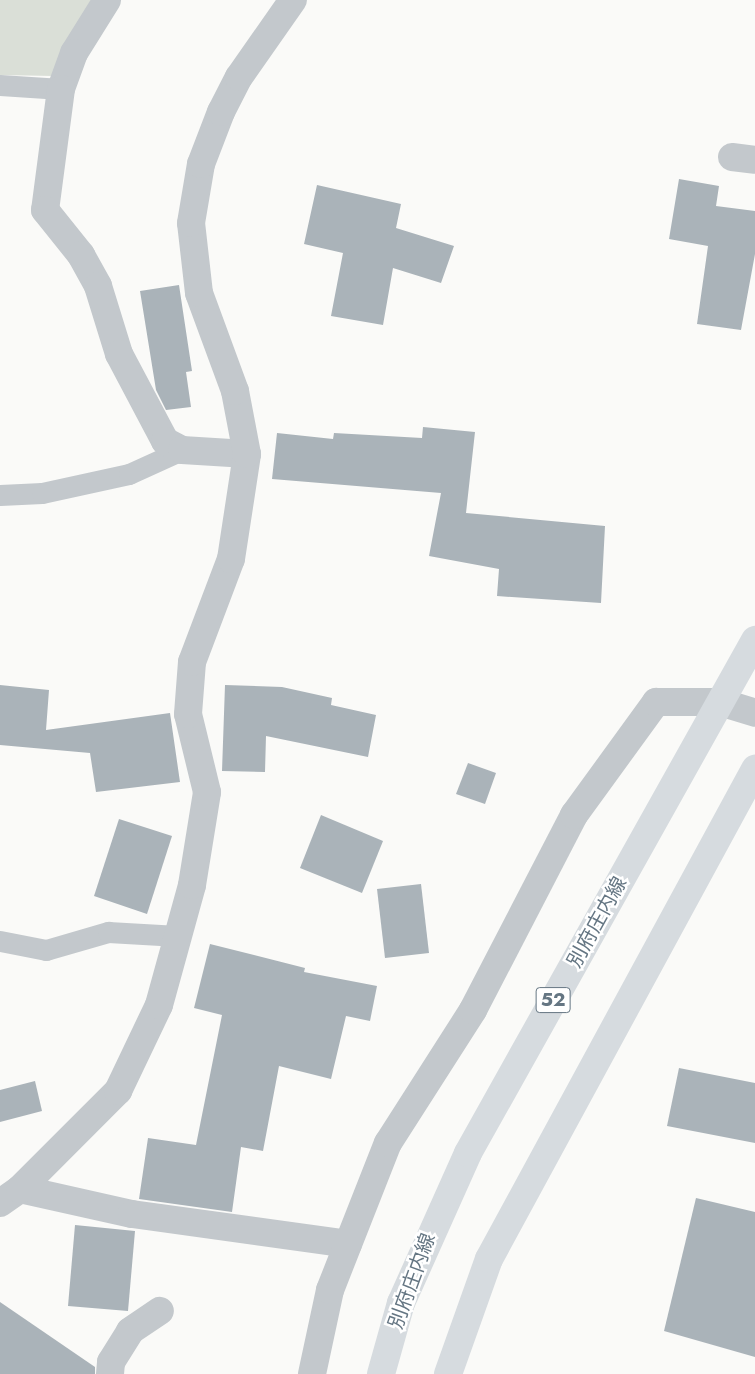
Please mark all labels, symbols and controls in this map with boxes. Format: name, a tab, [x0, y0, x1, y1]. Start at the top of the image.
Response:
street label: 別府庄内線	[562, 872, 632, 972]
road number: 52	[536, 984, 570, 1016]
street label: 別府庄内線	[384, 1230, 440, 1332]

